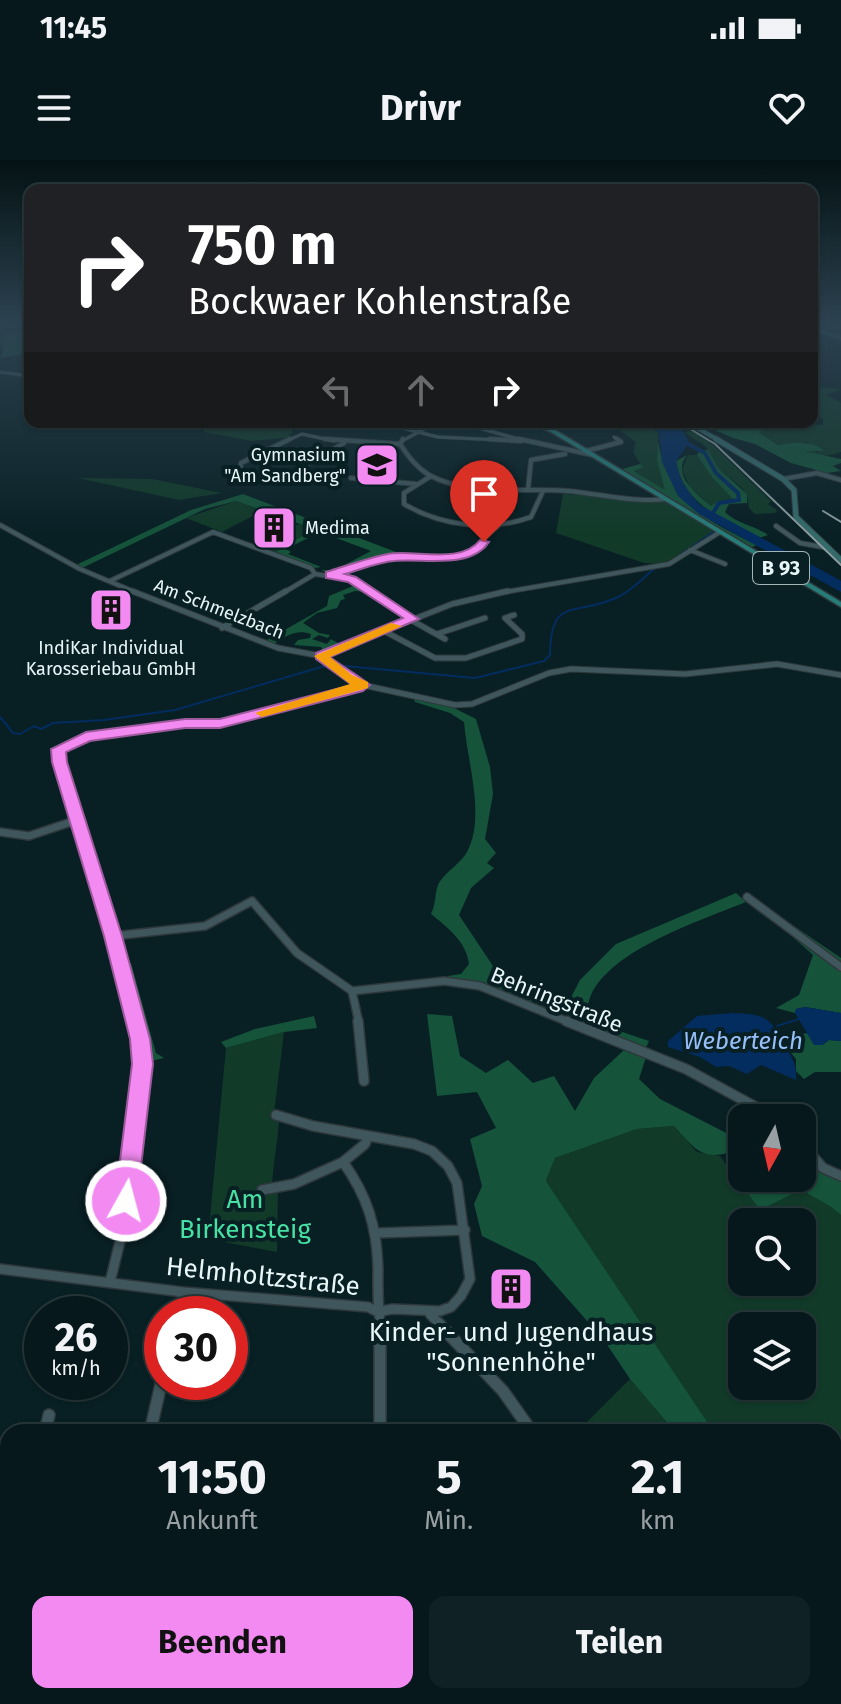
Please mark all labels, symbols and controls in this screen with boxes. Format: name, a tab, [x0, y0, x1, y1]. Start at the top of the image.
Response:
text: 11:45	[40, 10, 107, 46]
icon: menu	[32, 86, 76, 130]
text: Drivr	[380, 86, 461, 130]
icon: heart	[765, 86, 809, 130]
text: 750 m	[188, 212, 337, 279]
icon: right	[56, 216, 160, 320]
text: Bockwaer Kohlenstraße	[188, 280, 571, 324]
icon: left	[315, 368, 359, 412]
icon: ahead	[399, 368, 443, 412]
icon: right	[483, 368, 527, 412]
school or university icon: Gymnasium "Am Sandberg"	[353, 441, 401, 489]
place label: Gymnasium "Am Sandberg"	[224, 444, 346, 487]
pin	[450, 460, 518, 542]
icon: arrive	[462, 472, 506, 516]
building icon: Medima	[250, 504, 298, 552]
place label: Medima	[305, 517, 370, 539]
road number: B 93	[753, 552, 809, 584]
street label: Am Schmelzbach	[151, 574, 287, 644]
building icon: IndiKar Individual Karosseriebau GmbH	[87, 586, 135, 634]
place label: IndiKar Individual Karosseriebau GmbH	[26, 637, 196, 680]
street label: Behringstraße	[487, 961, 627, 1038]
water label: Weberteich	[683, 1027, 803, 1055]
north arrow	[728, 1104, 816, 1192]
map controls	[728, 1104, 816, 1400]
position arrow	[84, 1159, 168, 1243]
park label: Am Birkensteig	[179, 1184, 311, 1245]
button: search	[728, 1208, 816, 1296]
street label: Helmholtzstraße	[164, 1251, 361, 1302]
building icon: Kinder- und Jugendhaus "Sonnenhöhe"	[487, 1265, 535, 1313]
speed limit sign: 30	[144, 1296, 248, 1400]
button: layers	[728, 1312, 816, 1400]
text: 26	[54, 1314, 98, 1362]
place label: Kinder- und Jugendhaus "Sonnenhöhe"	[369, 1317, 653, 1378]
text: km/h	[51, 1356, 101, 1380]
text: 11:50	[157, 1448, 267, 1506]
text: 5	[436, 1448, 462, 1506]
text: 2.1	[631, 1448, 685, 1506]
text: Ankunft	[166, 1505, 258, 1536]
text: Min.	[424, 1505, 473, 1536]
text: km	[640, 1505, 675, 1536]
button: Beenden	[32, 1596, 413, 1688]
button: Teilen	[429, 1596, 810, 1688]

